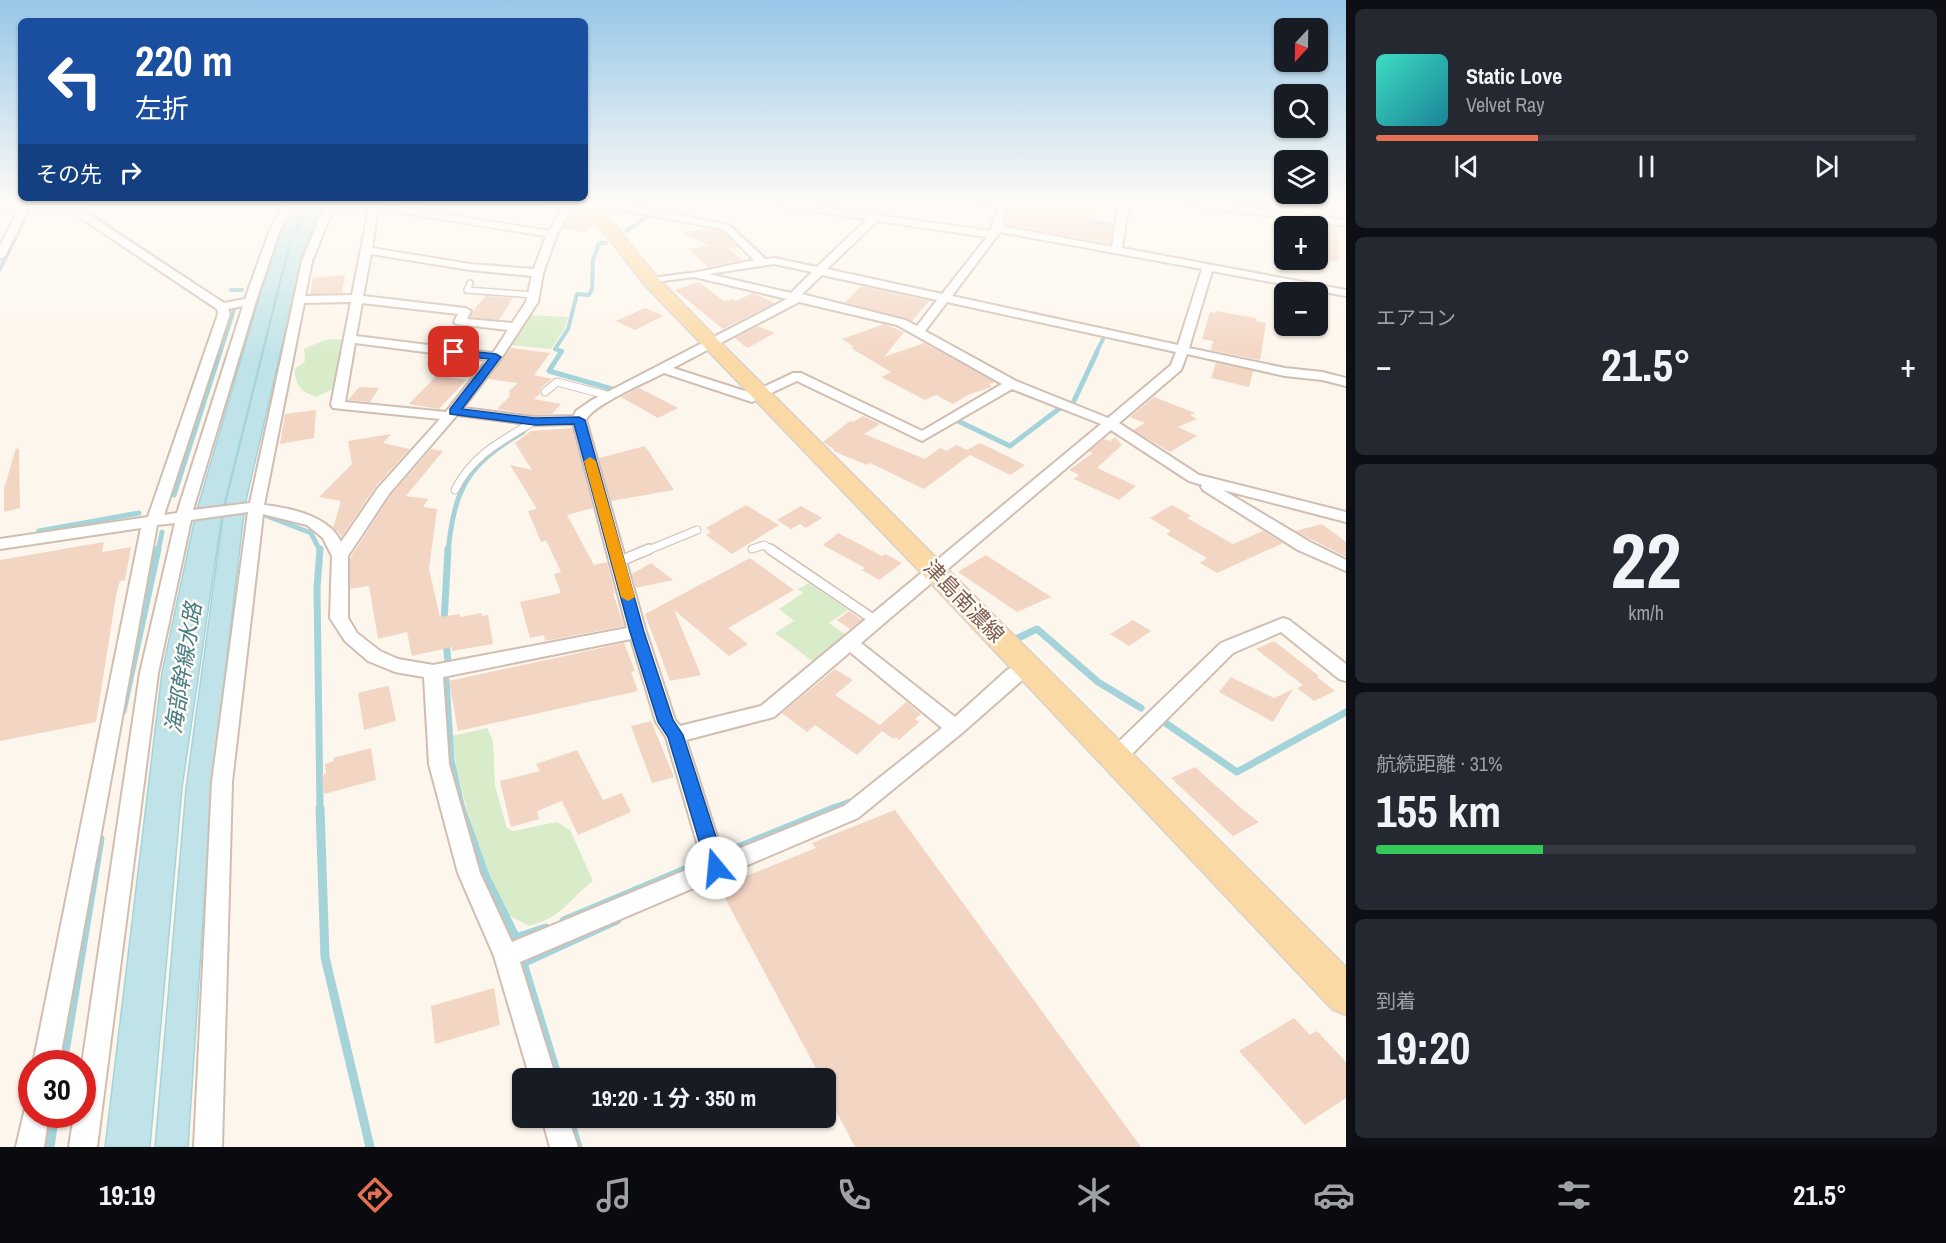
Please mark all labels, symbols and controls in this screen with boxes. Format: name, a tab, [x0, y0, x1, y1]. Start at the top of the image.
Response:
north arrow	[1274, 18, 1328, 72]
map controls	[1274, 18, 1328, 336]
text: 220 m	[135, 33, 233, 89]
icon: left	[36, 42, 114, 120]
text: Static Love	[1466, 61, 1562, 91]
button: search	[1274, 84, 1328, 138]
text: 左折	[135, 90, 189, 126]
text: Velvet Ray	[1466, 91, 1544, 118]
button: layers	[1274, 150, 1328, 204]
icon: previous	[1450, 150, 1483, 183]
icon: pause	[1630, 150, 1663, 183]
icon: next	[1810, 150, 1843, 183]
icon: right	[114, 156, 147, 189]
text: その先	[36, 159, 102, 189]
button: +	[1274, 216, 1328, 270]
button: −	[1274, 282, 1328, 336]
text: エアコン	[1376, 304, 1456, 331]
pin	[428, 326, 479, 377]
text: 21.5°	[1601, 334, 1691, 395]
icon: arrive	[437, 335, 470, 368]
text: −	[1376, 343, 1392, 387]
text: +	[1900, 343, 1916, 387]
text: 22	[1610, 507, 1682, 612]
street label: 津島南濃線	[917, 553, 1011, 649]
water label: 海部幹線水路	[158, 598, 208, 736]
text: km/h	[1628, 599, 1664, 626]
text: 航続距離 · 31%	[1376, 750, 1503, 777]
text: 155 km	[1376, 780, 1501, 841]
position arrow	[684, 836, 748, 900]
text: 到着	[1376, 987, 1416, 1014]
text: 19:20	[1376, 1017, 1470, 1078]
speed limit sign: 30	[18, 1050, 96, 1128]
text: 19:20 · 1 分 · 350 m	[592, 1083, 756, 1113]
icon: directions	[354, 1174, 396, 1216]
icon: music	[593, 1174, 635, 1216]
icon: phone	[833, 1174, 875, 1216]
icon: climate	[1073, 1174, 1115, 1216]
icon: car	[1313, 1174, 1355, 1216]
icon: filters	[1553, 1174, 1595, 1216]
text: 19:19	[99, 1177, 156, 1213]
text: 21.5°	[1793, 1177, 1847, 1213]

